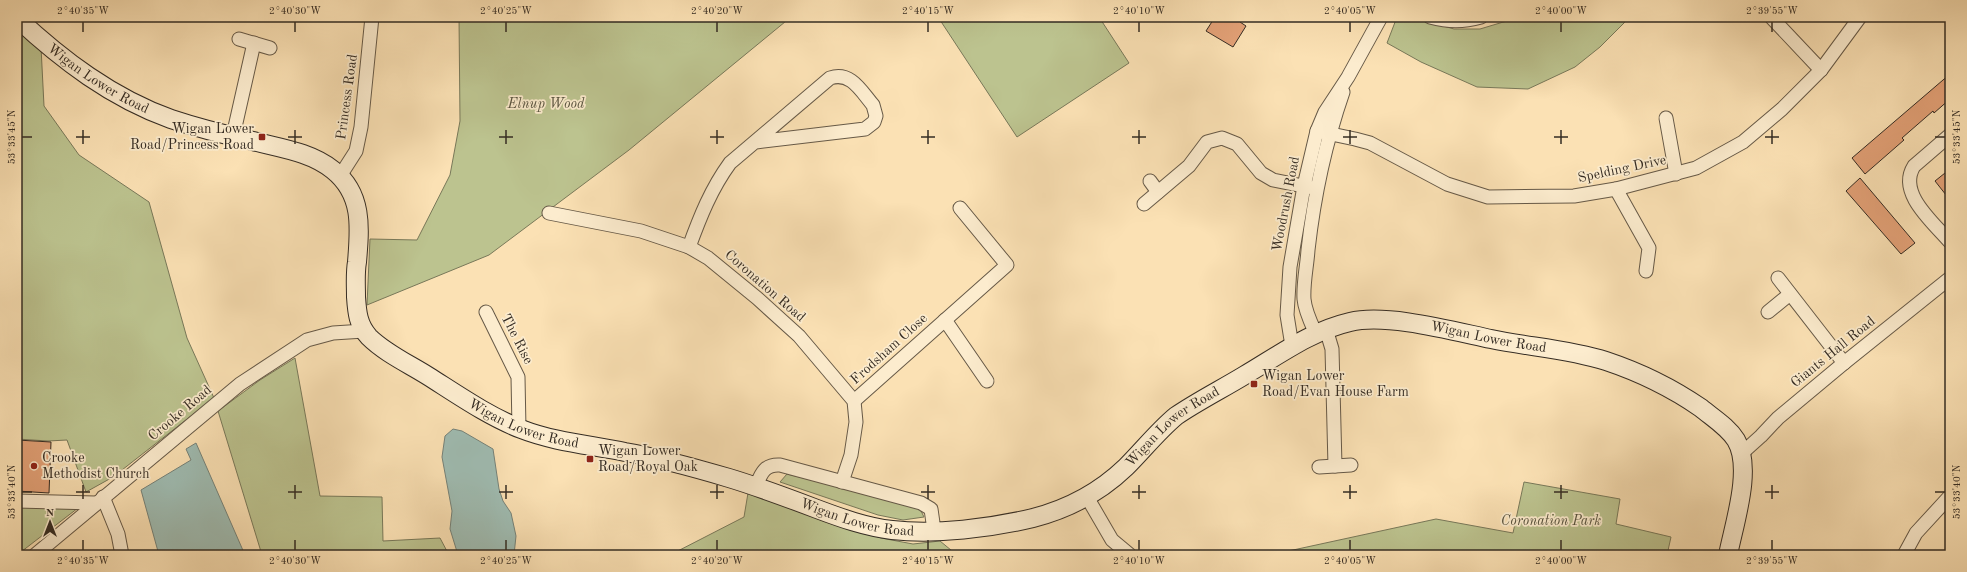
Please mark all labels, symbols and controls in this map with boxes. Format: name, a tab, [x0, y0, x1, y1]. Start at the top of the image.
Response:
text: 2°40'35"W	[57, 6, 109, 16]
text: 2°40'30"W	[269, 6, 321, 16]
text: 2°40'25"W	[480, 6, 532, 16]
text: 2°40'20"W	[691, 6, 743, 16]
text: 2°40'15"W	[902, 6, 954, 16]
text: 2°40'10"W	[1113, 6, 1165, 16]
text: 2°40'05"W	[1324, 6, 1376, 16]
text: 2°40'00"W	[1535, 6, 1587, 16]
text: 2°39'55"W	[1746, 6, 1798, 16]
street label: Wigan Lower Road	[45, 41, 151, 116]
street label: Princess Road	[334, 53, 360, 141]
park label: Elnup Wood	[507, 97, 585, 112]
text: 53°33'45"N	[7, 109, 17, 164]
text: 53°33'45"N	[1952, 109, 1962, 164]
place label: Wigan Lower Road/Princess Road	[130, 122, 254, 152]
marker: Wigan Lower Road/Princess Road	[257, 132, 267, 142]
street label: Spelding Drive	[1577, 153, 1667, 185]
street label: Woodrush Road	[1270, 155, 1302, 253]
street label: Coronation Road	[722, 247, 808, 325]
street label: Frodsham Close	[848, 311, 930, 387]
street label: The Rise	[498, 312, 536, 366]
street label: Giants Hall Road	[1788, 314, 1878, 390]
street label: Wigan Lower Road	[1429, 319, 1547, 355]
place label: Wigan Lower Road/Evan House Farm	[1262, 369, 1409, 399]
marker: Wigan Lower Road/Evan House Farm	[1249, 379, 1259, 389]
street label: Crooke Road	[146, 383, 214, 443]
street label: Wigan Lower Road	[1123, 384, 1222, 469]
street label: Wigan Lower Road	[466, 396, 580, 451]
place label: Wigan Lower Road/Royal Oak	[598, 444, 698, 474]
place label: Crooke Methodist Church	[42, 451, 150, 481]
marker: Wigan Lower Road/Royal Oak	[585, 454, 595, 464]
marker: Crooke Methodist Church	[29, 461, 39, 471]
text: 53°33'40"N	[7, 464, 17, 519]
text: 53°33'40"N	[1952, 464, 1962, 519]
street label: Wigan Lower Road	[798, 496, 915, 539]
north arrow	[30, 502, 70, 542]
text: N	[46, 508, 55, 519]
park label: Coronation Park	[1501, 514, 1601, 528]
text: 2°40'35"W	[57, 556, 109, 566]
text: 2°40'30"W	[269, 556, 321, 566]
text: 2°40'25"W	[480, 556, 532, 566]
text: 2°40'20"W	[691, 556, 743, 566]
text: 2°40'15"W	[902, 556, 954, 566]
text: 2°40'10"W	[1113, 556, 1165, 566]
text: 2°40'05"W	[1324, 556, 1376, 566]
text: 2°40'00"W	[1535, 556, 1587, 566]
text: 2°39'55"W	[1746, 556, 1798, 566]

